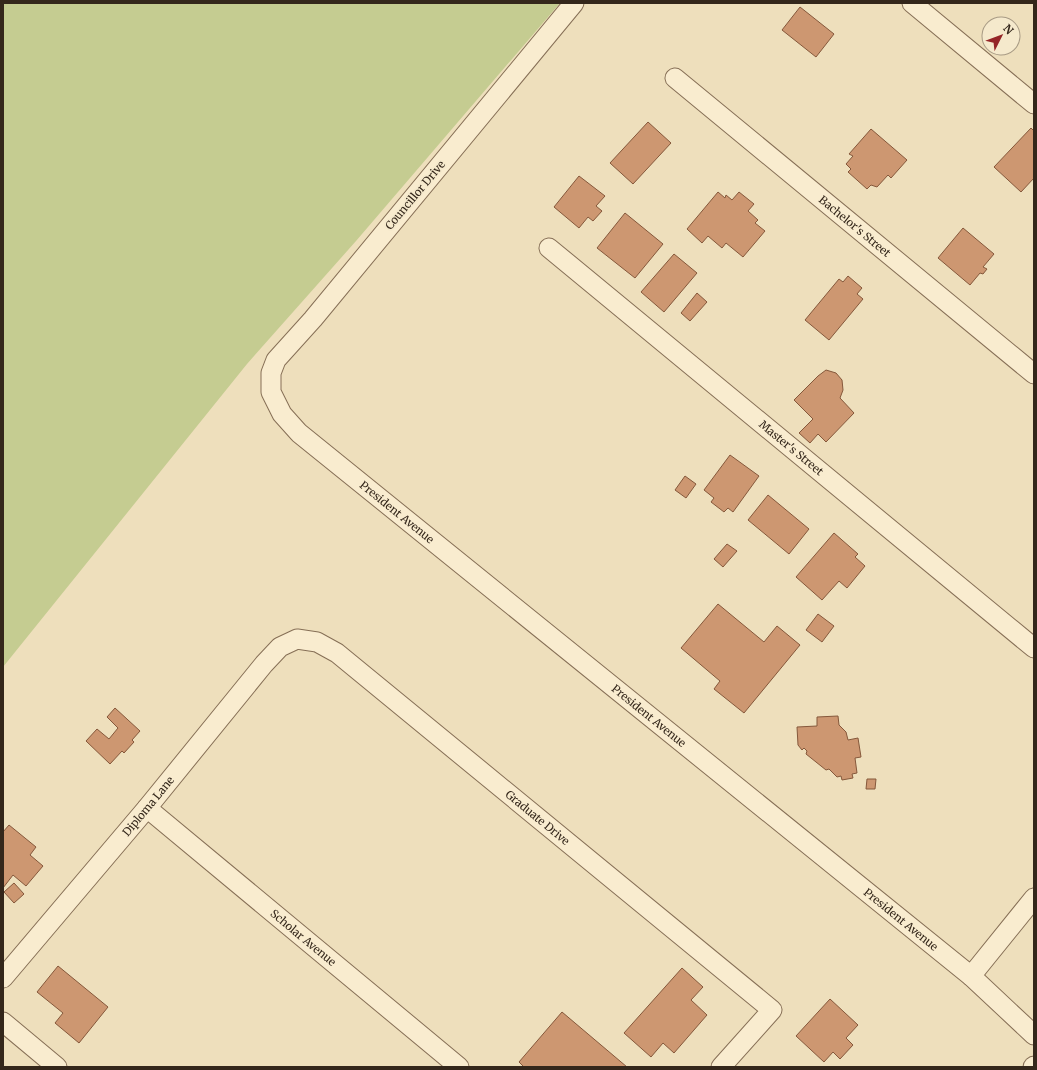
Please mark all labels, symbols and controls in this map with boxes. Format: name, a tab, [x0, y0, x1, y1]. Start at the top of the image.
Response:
north arrow	[981, 16, 1021, 56]
text: N	[1000, 21, 1017, 37]
street label: Councillor Drive	[382, 157, 448, 232]
street label: Bachelor's Street	[816, 193, 894, 260]
street label: Master's Street	[756, 417, 827, 479]
street label: President Avenue	[357, 478, 437, 546]
street label: President Avenue	[609, 682, 689, 750]
street label: Diploma Lane	[119, 773, 177, 839]
street label: Graduate Drive	[503, 787, 573, 848]
street label: President Avenue	[861, 885, 941, 954]
street label: Scholar Avenue	[267, 906, 339, 969]

